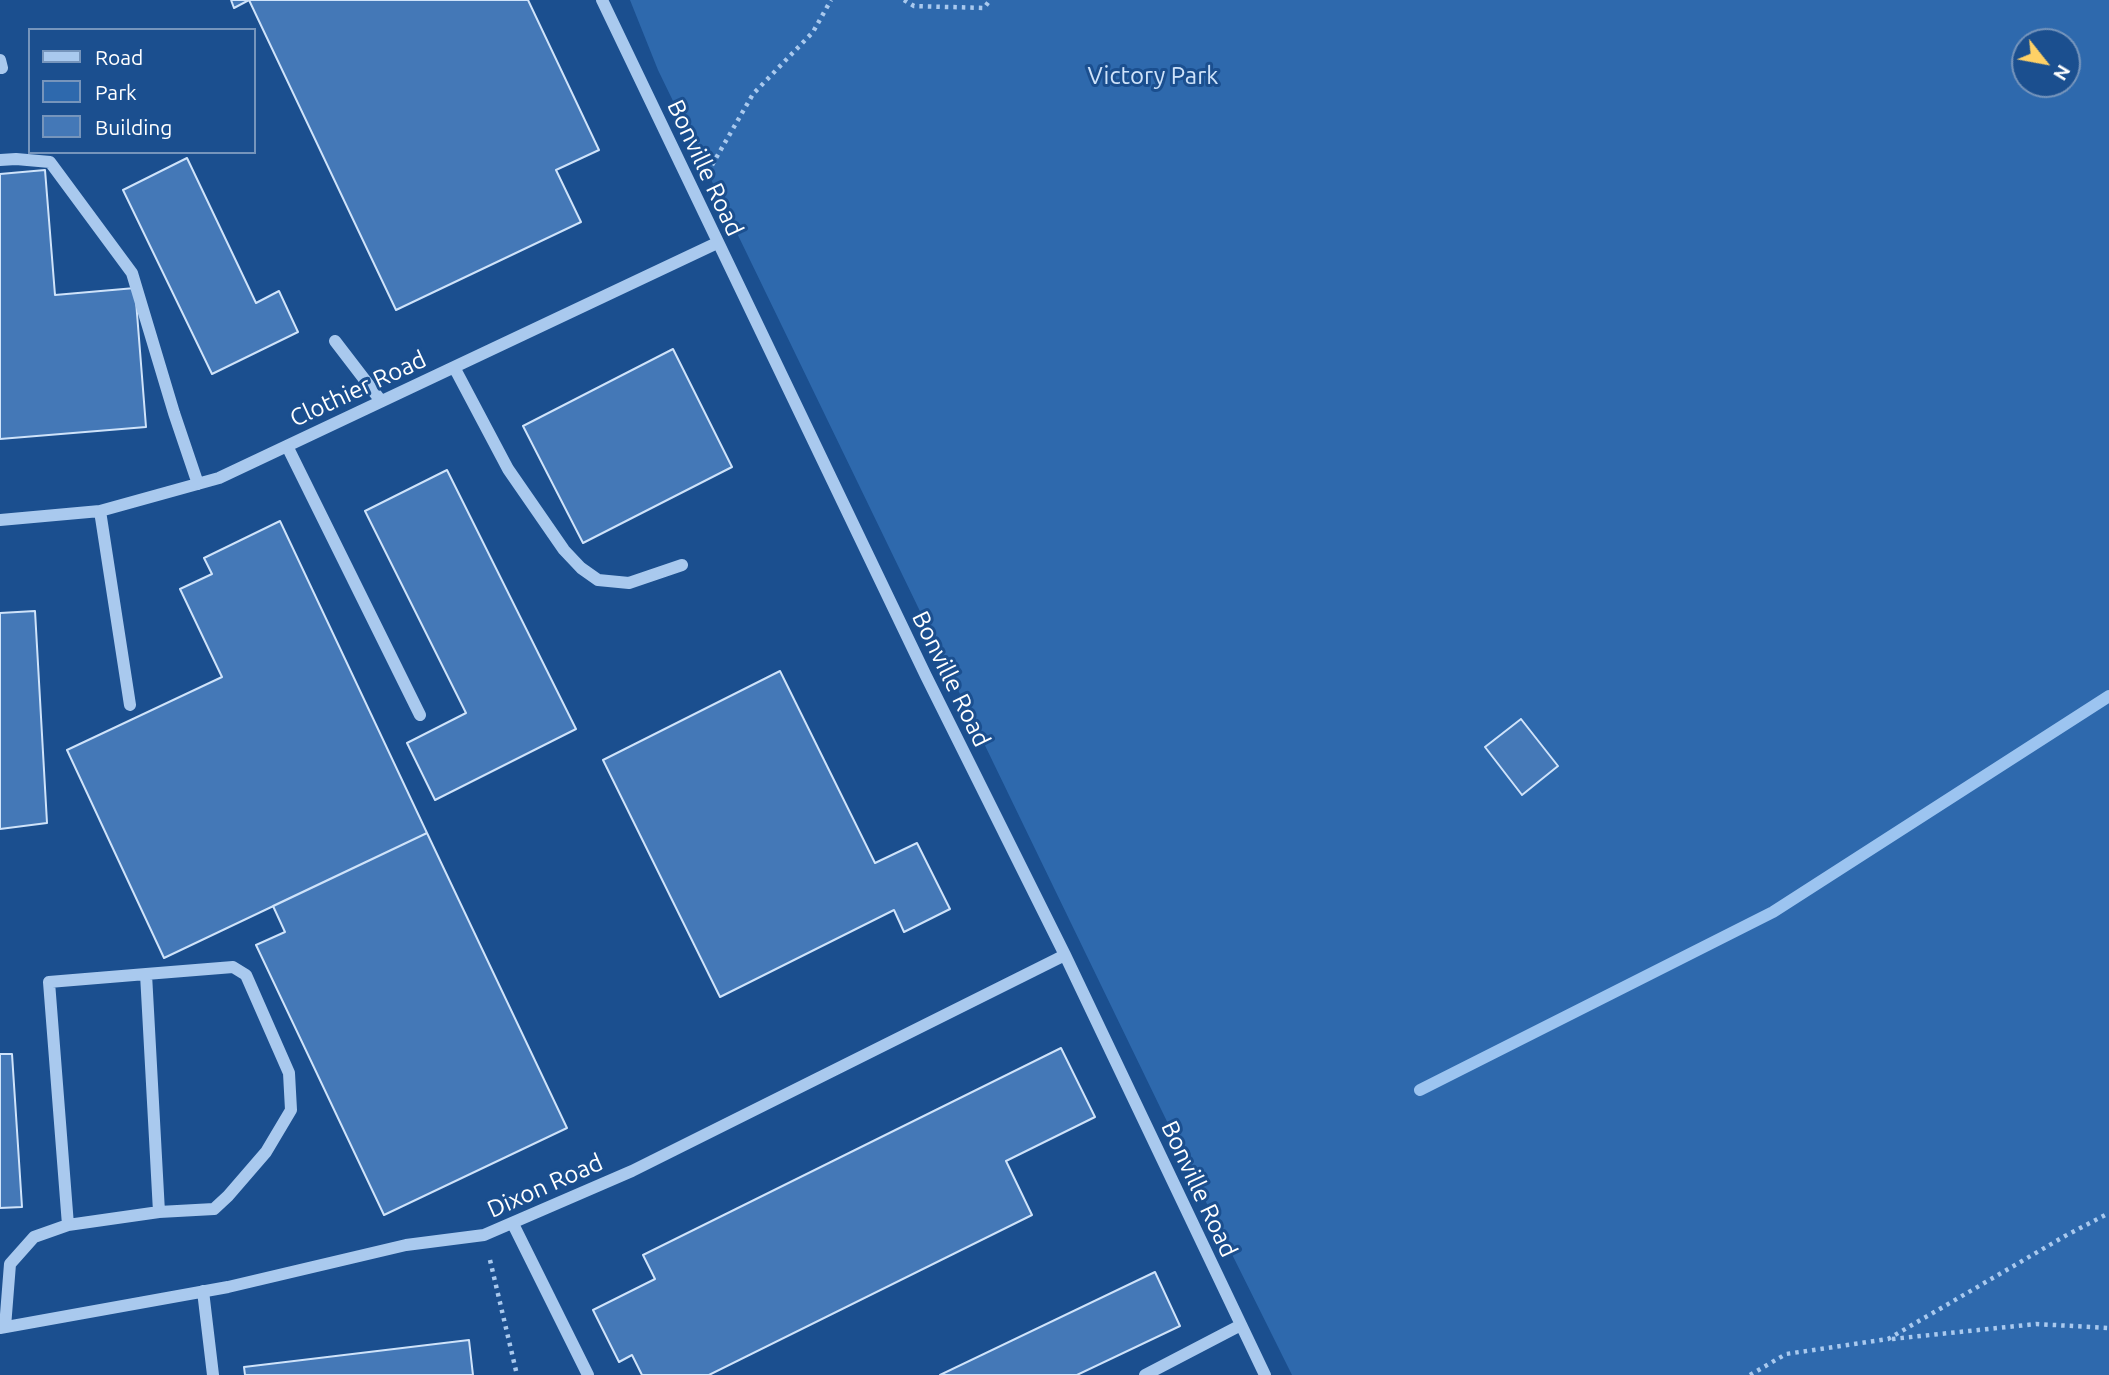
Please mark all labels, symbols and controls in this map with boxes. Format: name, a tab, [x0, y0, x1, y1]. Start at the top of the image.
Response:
legend	[28, 28, 256, 154]
north arrow	[2011, 28, 2081, 98]
text: Road	[95, 45, 143, 69]
text: N	[2049, 61, 2075, 85]
park label: Victory Park	[1088, 62, 1218, 90]
text: Park	[95, 80, 137, 104]
street label: Bonville Road	[661, 95, 749, 241]
text: Building	[95, 115, 172, 139]
street label: Clothier Road	[285, 345, 431, 433]
street label: Bonville Road	[906, 607, 996, 751]
street label: Bonville Road	[1155, 1116, 1243, 1262]
street label: Dixon Road	[483, 1148, 607, 1224]

